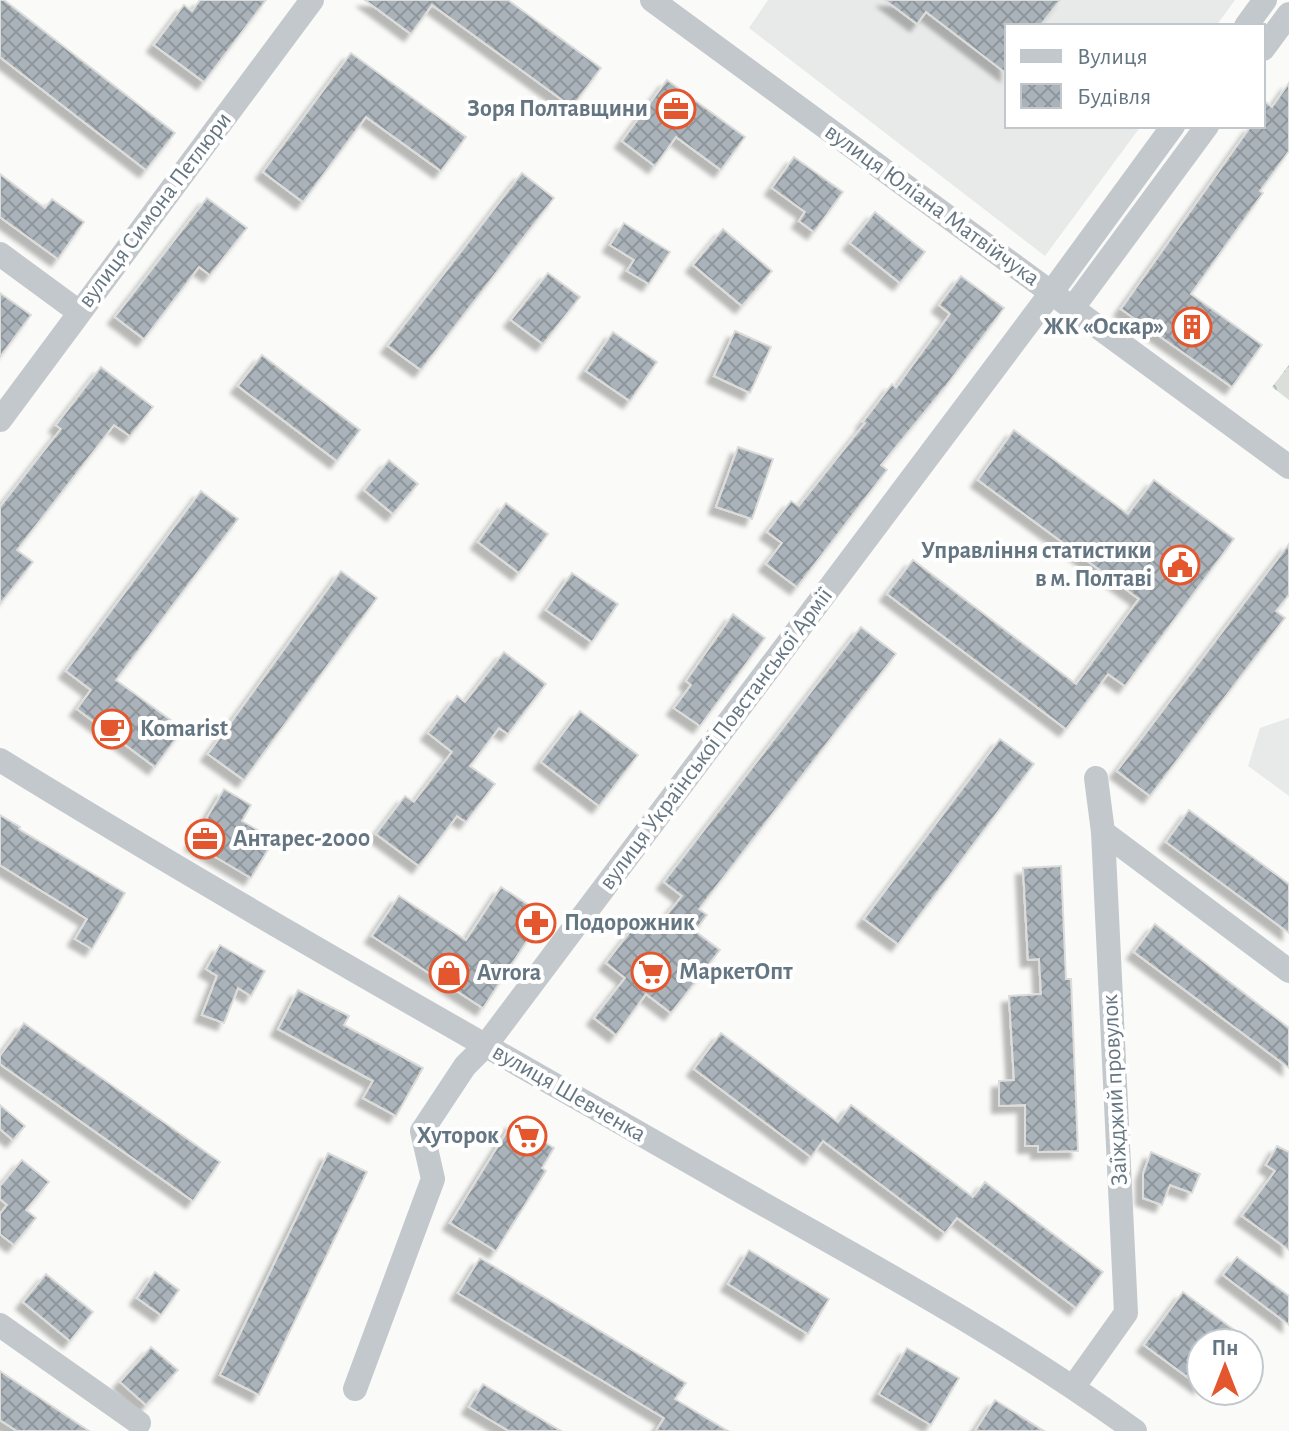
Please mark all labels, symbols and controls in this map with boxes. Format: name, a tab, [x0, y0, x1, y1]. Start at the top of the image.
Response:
legend	[1005, 24, 1265, 128]
text: Вулиця	[1077, 45, 1148, 69]
text: Будівля	[1077, 85, 1151, 109]
office icon: Зоря Полтавщини	[655, 88, 697, 130]
place label: Зоря Полтавщини	[467, 97, 648, 121]
street label: вулиця Симона Петлюри	[74, 108, 236, 312]
street label: вулиця Юліана Матвійчука	[820, 119, 1044, 291]
building icon: ЖК «Оскар»	[1171, 306, 1213, 348]
place label: ЖК «Оскар»	[1043, 315, 1164, 339]
place label: Управління статистики в м. Полтаві	[921, 539, 1152, 591]
public building icon: Управління статистики в м. Полтаві	[1159, 544, 1201, 586]
street label: вулиця Української Повстанської Армії	[595, 584, 837, 894]
cafe icon: Komarist	[91, 708, 133, 750]
place label: Komarist	[140, 717, 228, 741]
office icon: Антарес-2000	[184, 818, 226, 860]
place label: Антарес-2000	[233, 827, 370, 851]
pharmacy icon: Подорожник	[515, 902, 557, 944]
place label: Подорожник	[564, 911, 695, 935]
supermarket icon: МаркетОпт	[630, 951, 672, 993]
shop icon: Avrora	[428, 952, 470, 994]
place label: МаркетОпт	[679, 960, 793, 984]
place label: Avrora	[477, 961, 541, 985]
street label: Заїжджий провулок	[1098, 994, 1132, 1186]
street label: вулиця Шевченка	[488, 1040, 650, 1147]
supermarket icon: Хуторок	[506, 1115, 548, 1157]
place label: Хуторок	[417, 1124, 499, 1148]
north arrow	[1185, 1327, 1265, 1407]
text: Пн	[1212, 1337, 1238, 1359]

